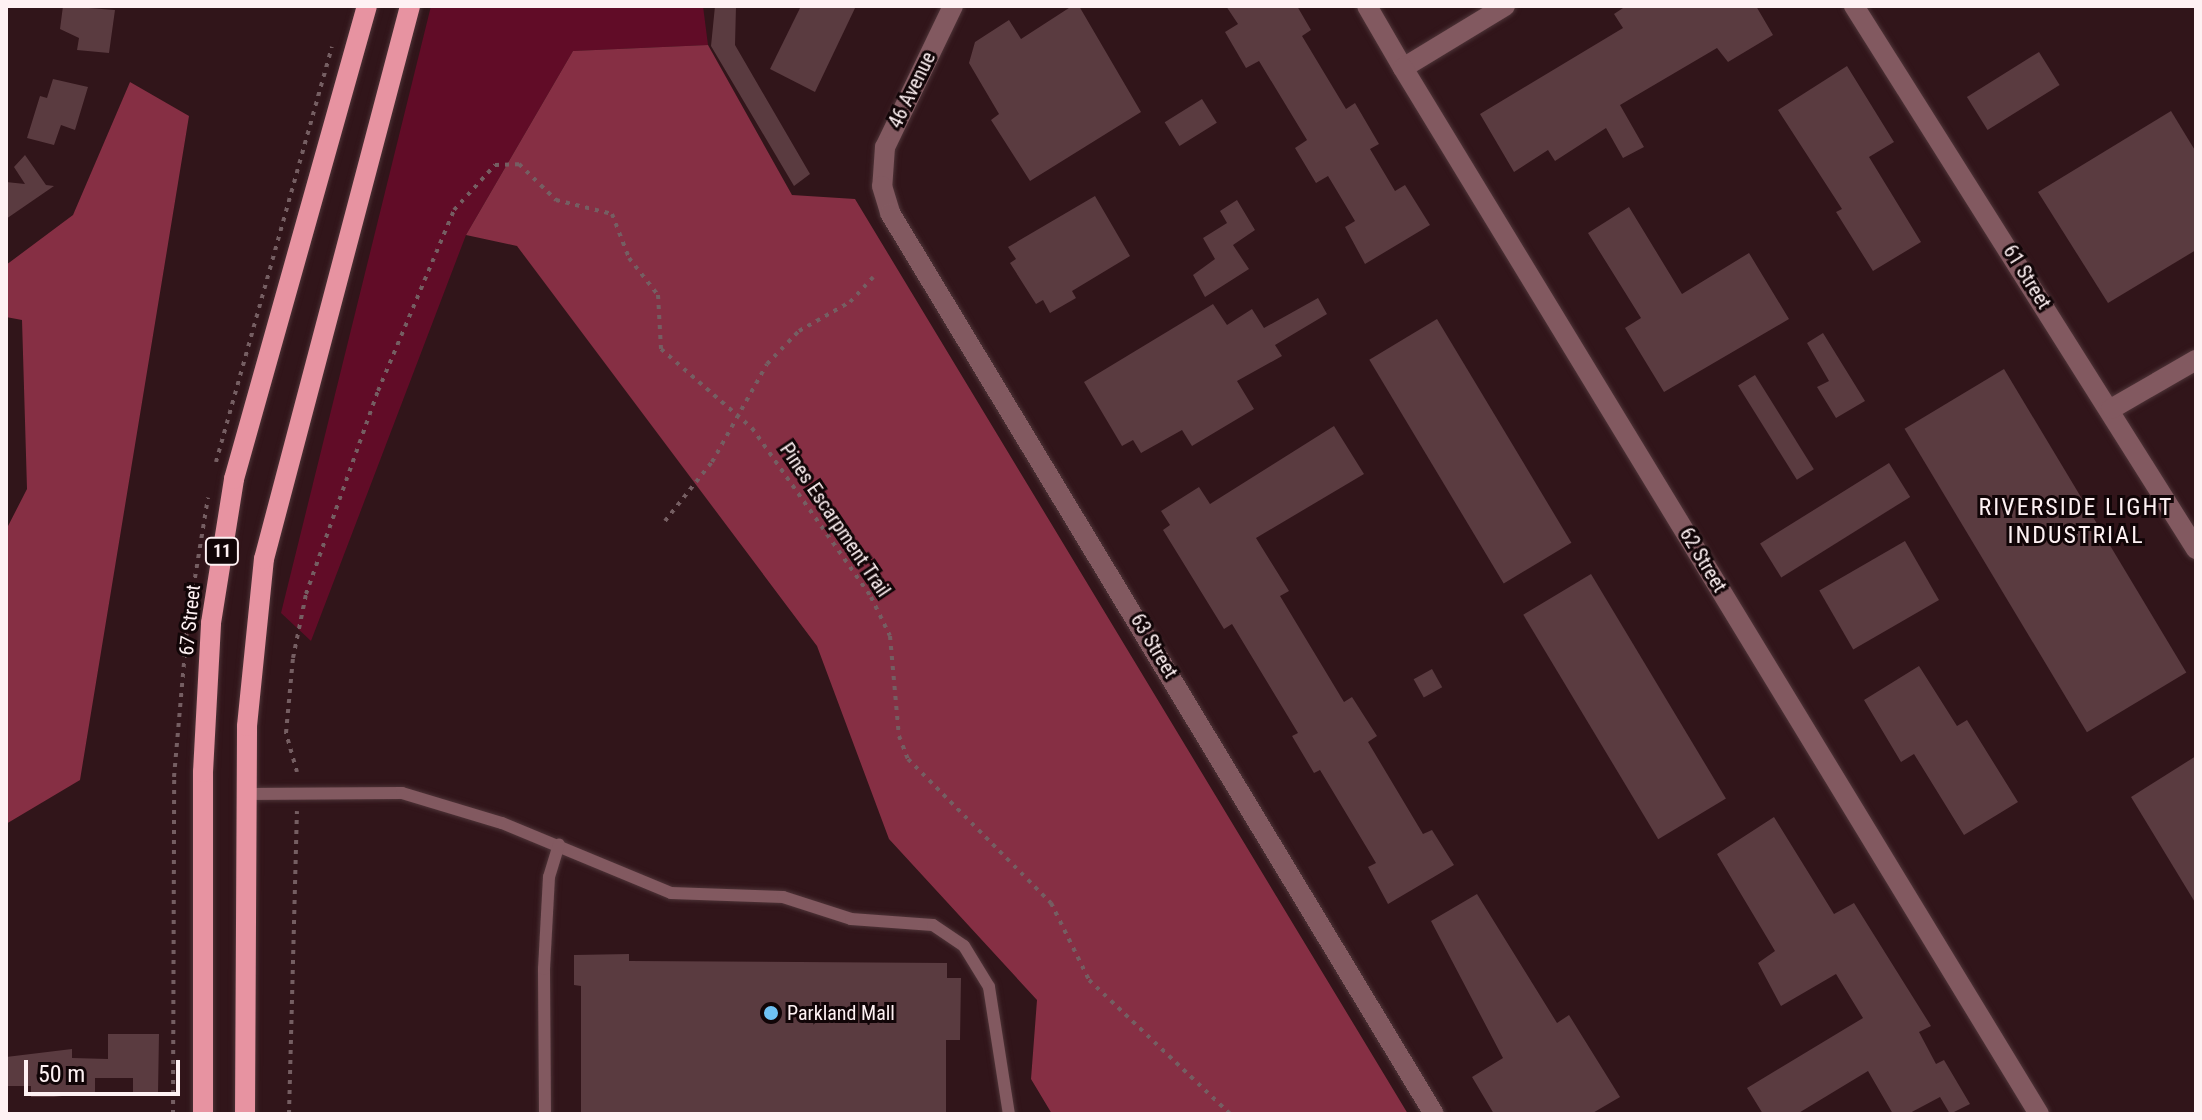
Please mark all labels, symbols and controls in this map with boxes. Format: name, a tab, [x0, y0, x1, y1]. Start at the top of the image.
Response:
street label: 46 Avenue	[883, 48, 941, 132]
street label: 61 Street	[1998, 240, 2056, 314]
street label: Pines Escarpment Trail	[774, 438, 896, 602]
district label: RIVERSIDE LIGHT INDUSTRIAL	[1978, 494, 2174, 550]
street label: 62 Street	[1674, 523, 1732, 597]
road number: 11	[204, 537, 240, 565]
street label: 67 Street	[174, 583, 206, 657]
street label: 63 Street	[1125, 609, 1183, 683]
place label: Parkland Mall	[787, 1001, 895, 1025]
marker: Parkland Mall	[762, 1004, 780, 1022]
scale bar	[28, 1044, 184, 1094]
text: 50 m	[38, 1060, 85, 1088]

